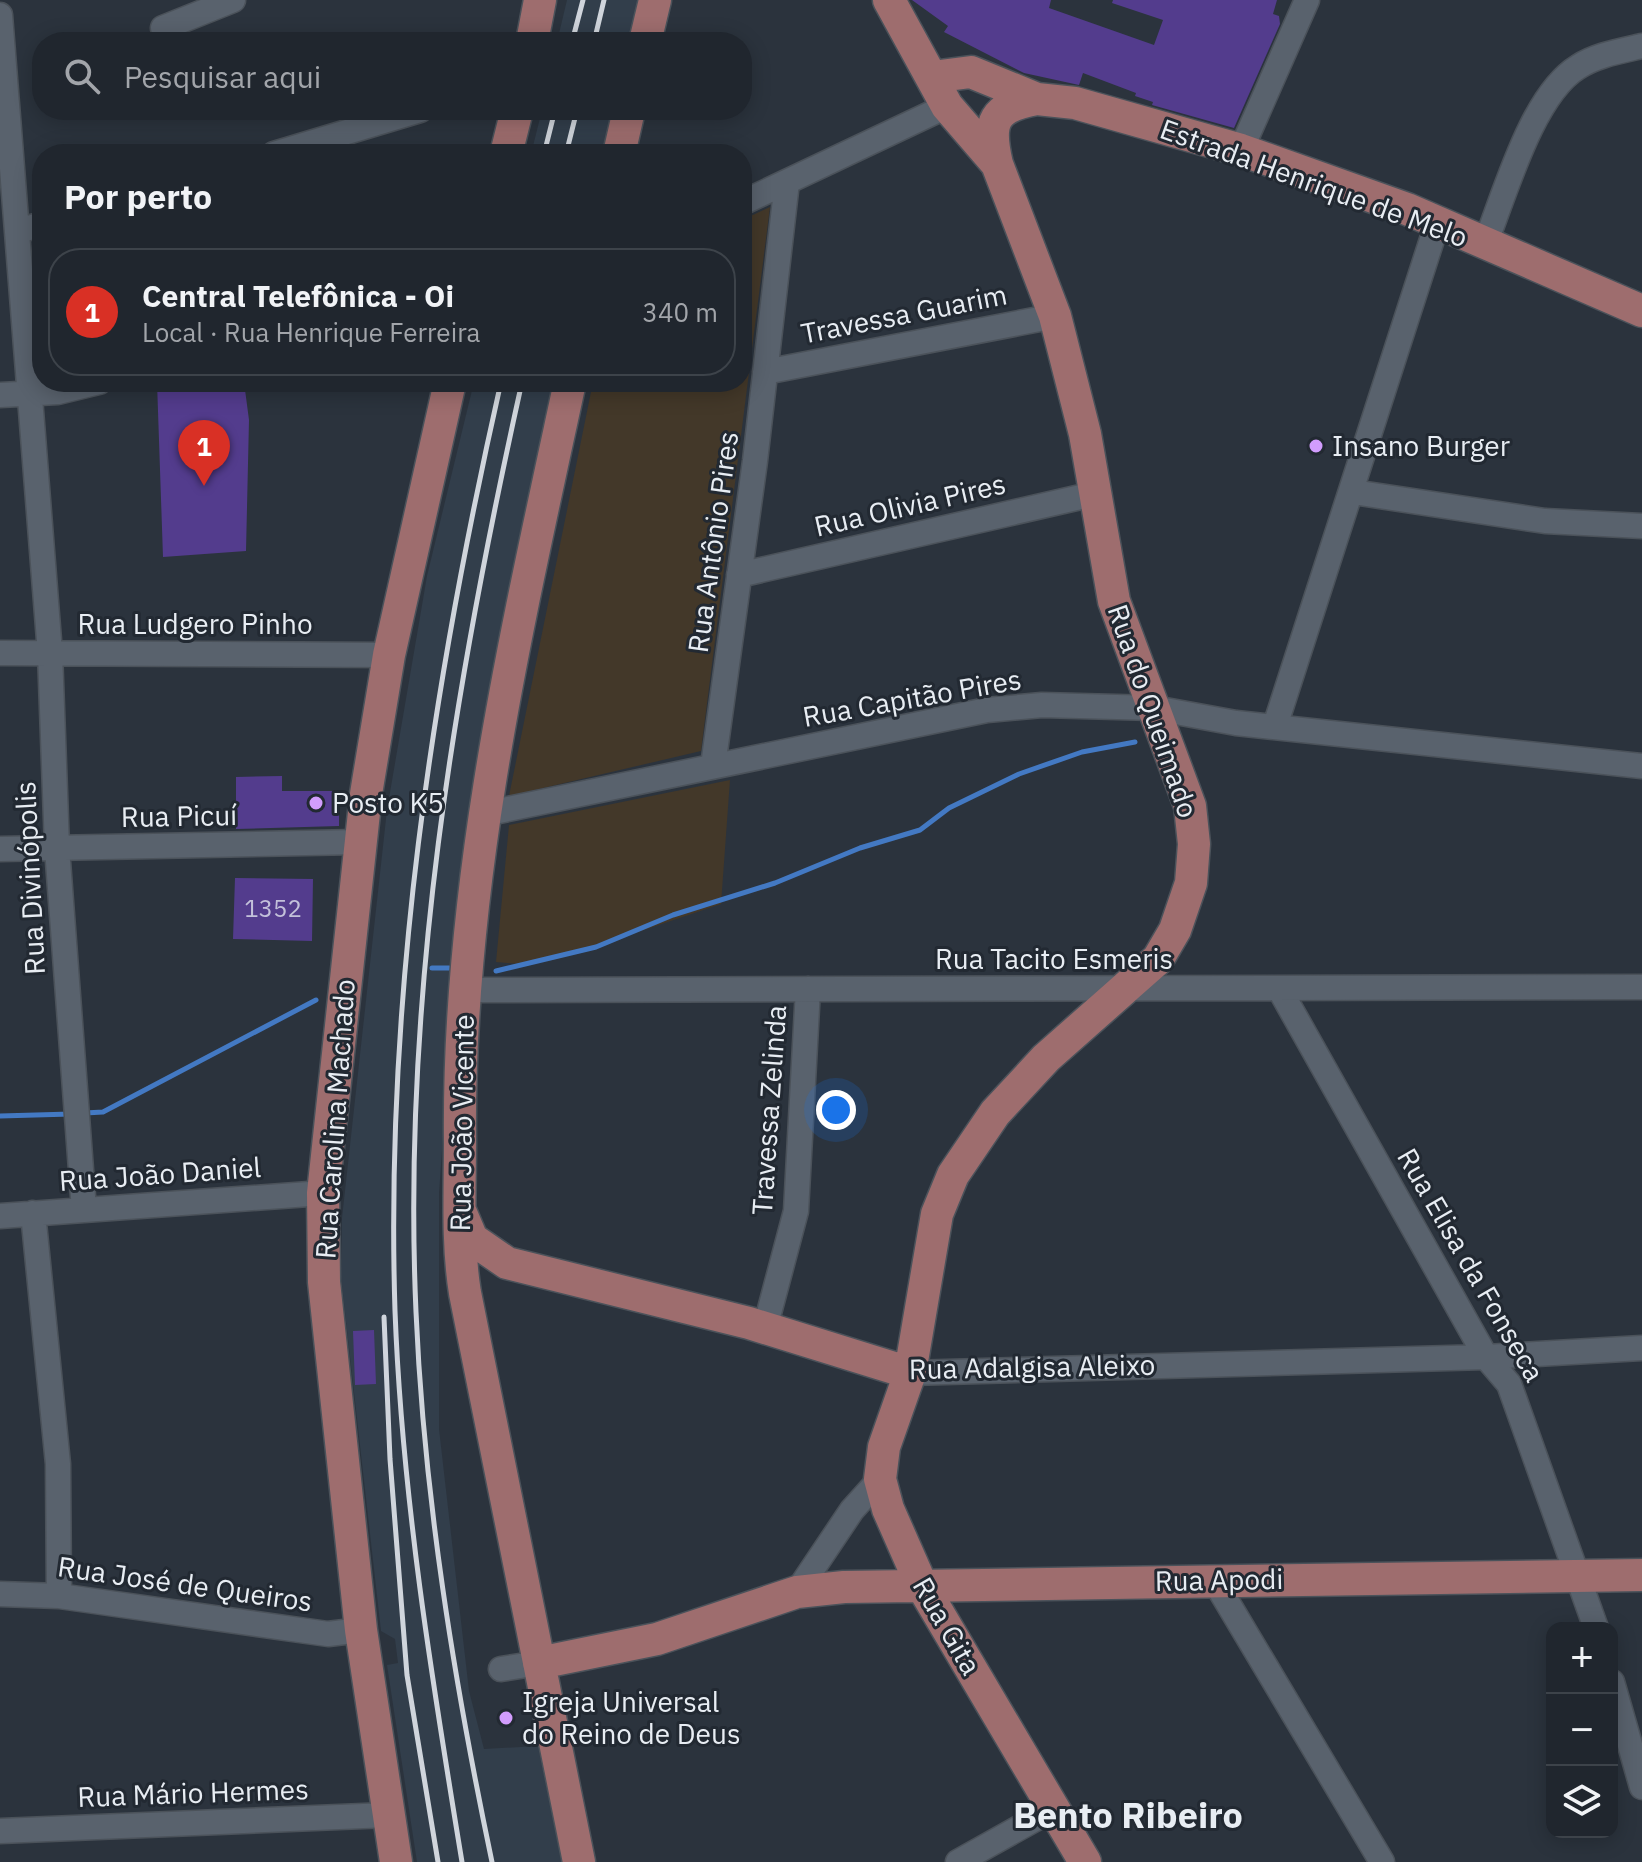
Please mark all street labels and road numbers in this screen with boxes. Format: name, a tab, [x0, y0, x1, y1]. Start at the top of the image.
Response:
street label: Estrada Henrique de Melo	[1155, 110, 1473, 255]
street label: Travessa Guarim	[798, 275, 1010, 352]
street label: Rua Antônio Pires	[679, 429, 746, 655]
street label: Rua Olivia Pires	[811, 465, 1009, 545]
street label: Rua do Queimado	[1100, 599, 1207, 822]
street label: Rua Ludgero Pinho	[77, 605, 313, 642]
street label: Rua Capitão Pires	[800, 660, 1024, 735]
street label: Rua Divinópolis	[6, 780, 53, 976]
street label: Rua Picuí	[121, 796, 237, 835]
street label: Rua Tacito Esmeris	[935, 940, 1173, 977]
street label: Rua Carolina Machado	[306, 978, 363, 1260]
street label: Travessa Zelinda	[743, 1004, 794, 1216]
street label: Rua João Vicente	[441, 1014, 482, 1232]
street label: Rua Elisa da Fonseca	[1389, 1141, 1553, 1388]
street label: Rua João Daniel	[58, 1148, 262, 1199]
street label: Rua Adalgisa Aleixo	[908, 1346, 1156, 1387]
street label: Rua José de Queiros	[55, 1547, 315, 1620]
street label: Rua Apodi	[1154, 1560, 1284, 1599]
street label: Rua Gita	[905, 1570, 990, 1681]
street label: Rua Mário Hermes	[77, 1770, 309, 1815]

